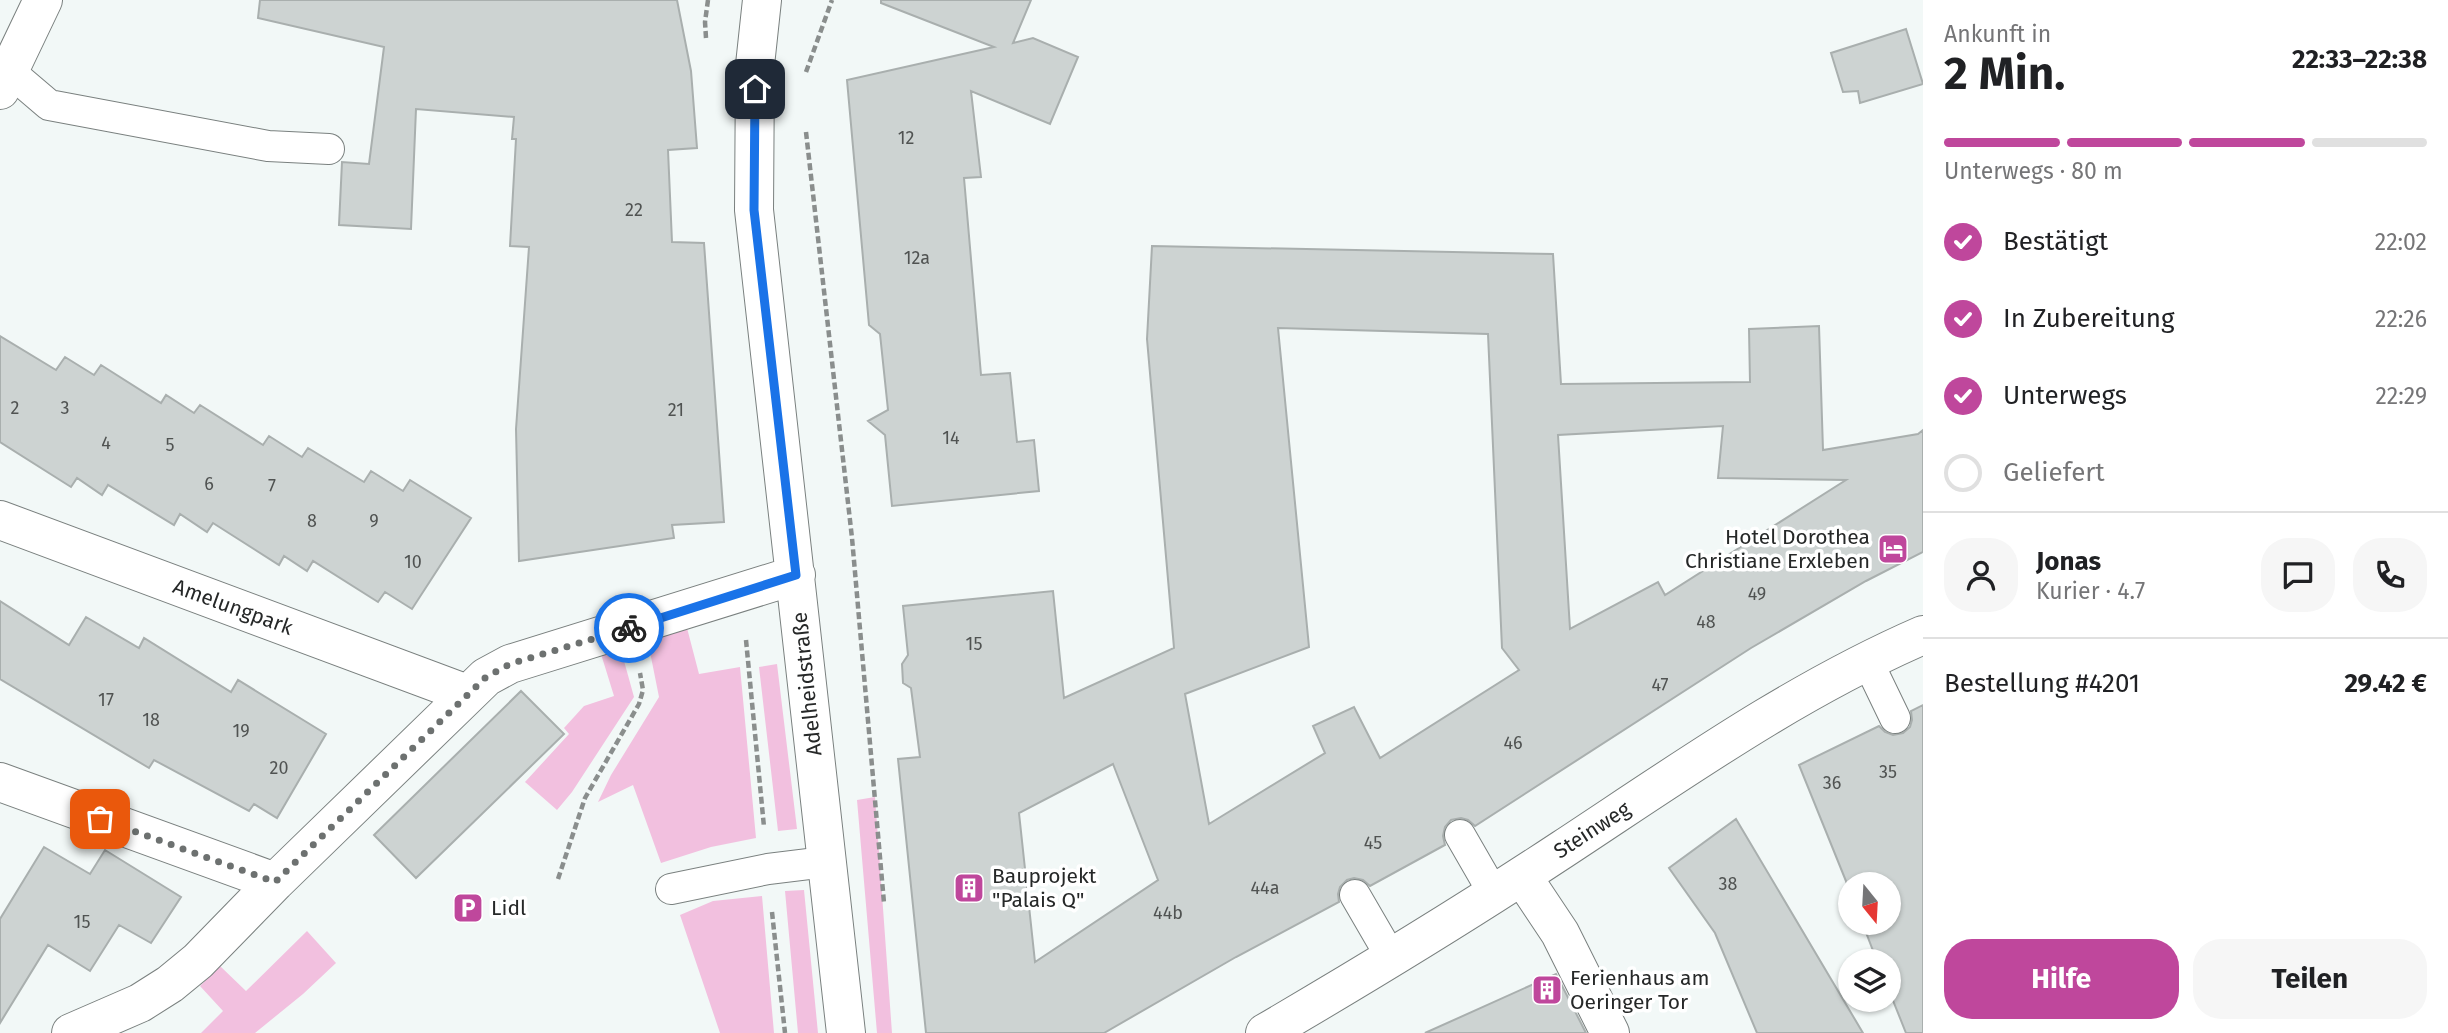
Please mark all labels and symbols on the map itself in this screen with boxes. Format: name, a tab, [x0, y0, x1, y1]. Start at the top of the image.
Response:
pin	[725, 59, 785, 119]
house number: 12	[898, 127, 914, 149]
house number: 22	[625, 199, 643, 221]
house number: 12a	[904, 247, 930, 269]
house number: 2	[11, 397, 20, 419]
house number: 3	[61, 397, 69, 419]
house number: 21	[668, 399, 684, 421]
house number: 14	[942, 427, 960, 449]
house number: 4	[101, 432, 111, 454]
house number: 5	[165, 434, 175, 456]
house number: 6	[204, 473, 214, 495]
house number: 7	[268, 475, 276, 497]
house number: 8	[307, 510, 317, 532]
house number: 9	[369, 510, 379, 532]
place label: Hotel Dorothea Christiane Erxleben	[1685, 524, 1870, 574]
hotel icon: Hotel Dorothea Christiane Erxleben	[1876, 532, 1910, 566]
house number: 10	[404, 551, 422, 573]
street label: Amelungpark	[170, 573, 297, 641]
house number: 49	[1748, 583, 1766, 605]
courier	[594, 593, 664, 663]
street label: Adelheidstraße	[787, 611, 827, 757]
house number: 48	[1696, 611, 1716, 633]
house number: 15	[966, 633, 982, 655]
house number: 47	[1651, 674, 1669, 696]
house number: 17	[98, 689, 114, 711]
house number: 18	[142, 709, 160, 731]
house number: 19	[232, 720, 250, 742]
house number: 46	[1503, 732, 1523, 754]
house number: 20	[270, 757, 288, 779]
house number: 35	[1879, 761, 1897, 783]
house number: 36	[1823, 772, 1841, 794]
pin	[70, 789, 130, 849]
street label: Steinweg	[1549, 796, 1635, 864]
house number: 45	[1364, 832, 1382, 854]
place label: Bauprojekt "Palais Q"	[992, 863, 1097, 913]
building icon: Bauprojekt "Palais Q"	[952, 871, 986, 905]
north arrow	[1838, 872, 1900, 934]
house number: 38	[1719, 873, 1738, 895]
house number: 44a	[1251, 877, 1279, 899]
parking icon: Lidl	[451, 891, 485, 925]
place label: Lidl	[491, 895, 526, 921]
house number: 44b	[1153, 902, 1183, 924]
house number: 15	[74, 911, 90, 933]
place label: Ferienhaus am Oeringer Tor	[1570, 965, 1710, 1015]
building icon: Ferienhaus am Oeringer Tor	[1530, 973, 1564, 1007]

